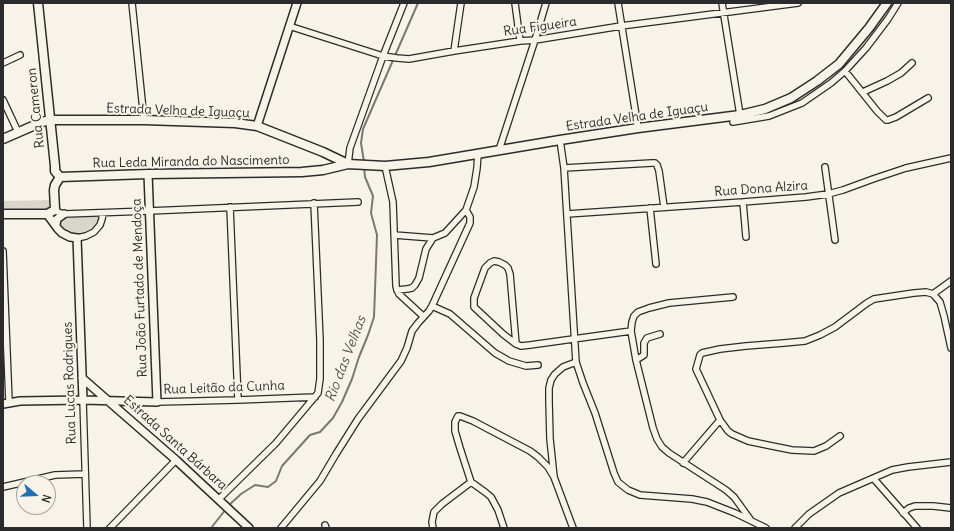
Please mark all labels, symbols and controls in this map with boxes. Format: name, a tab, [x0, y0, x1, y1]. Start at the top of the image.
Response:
street label: Rua Figueira	[502, 14, 578, 40]
street label: Rua Cameron	[24, 67, 48, 149]
street label: Estrada Velha de Iguaçu	[565, 99, 709, 135]
street label: Estrada Velha de Iguaçu	[106, 101, 250, 121]
street label: Rua Leda Miranda do Nascimento	[92, 152, 290, 172]
street label: Rua Dona Alzira	[714, 178, 808, 200]
street label: Rua João Furtado de Mendoça	[129, 198, 151, 378]
water label: Rio das Velhas	[322, 314, 370, 404]
street label: Rua Lucas Rodrigues	[60, 321, 80, 445]
street label: Rua Leitão da Cunha	[163, 378, 285, 398]
street label: Estrada Santa Bárbara	[120, 392, 230, 494]
north arrow	[16, 475, 56, 515]
text: N	[39, 493, 54, 504]

